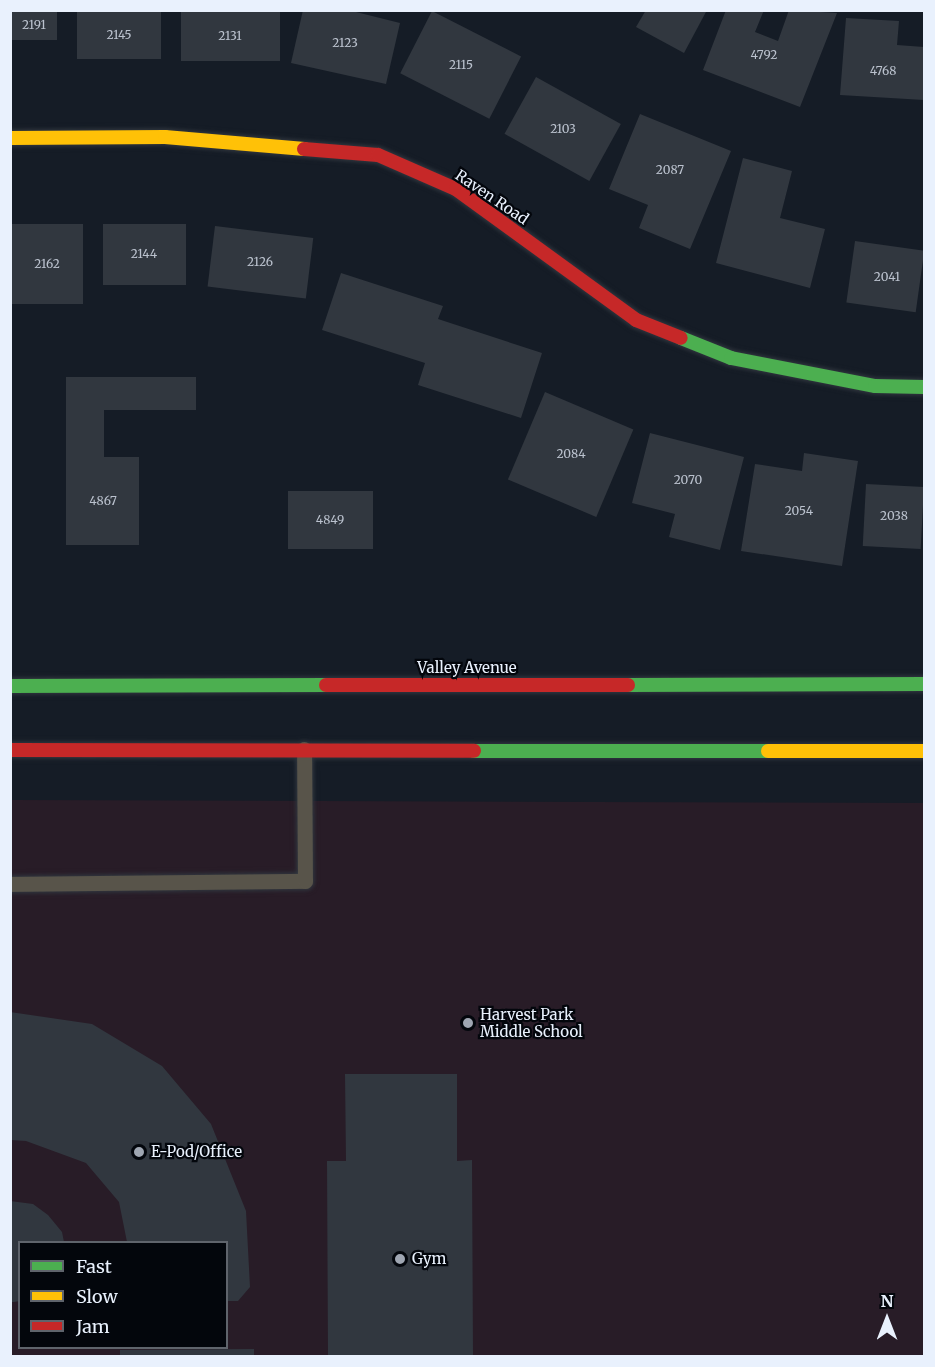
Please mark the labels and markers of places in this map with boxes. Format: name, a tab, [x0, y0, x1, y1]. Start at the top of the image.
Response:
place label: Harvest Park Middle School	[480, 1005, 583, 1040]
marker: Harvest Park Middle School	[461, 1016, 475, 1030]
place label: E-Pod/Office	[151, 1143, 242, 1161]
marker: E-Pod/Office	[132, 1145, 146, 1159]
place label: Gym	[412, 1250, 446, 1268]
marker: Gym	[393, 1252, 407, 1266]

